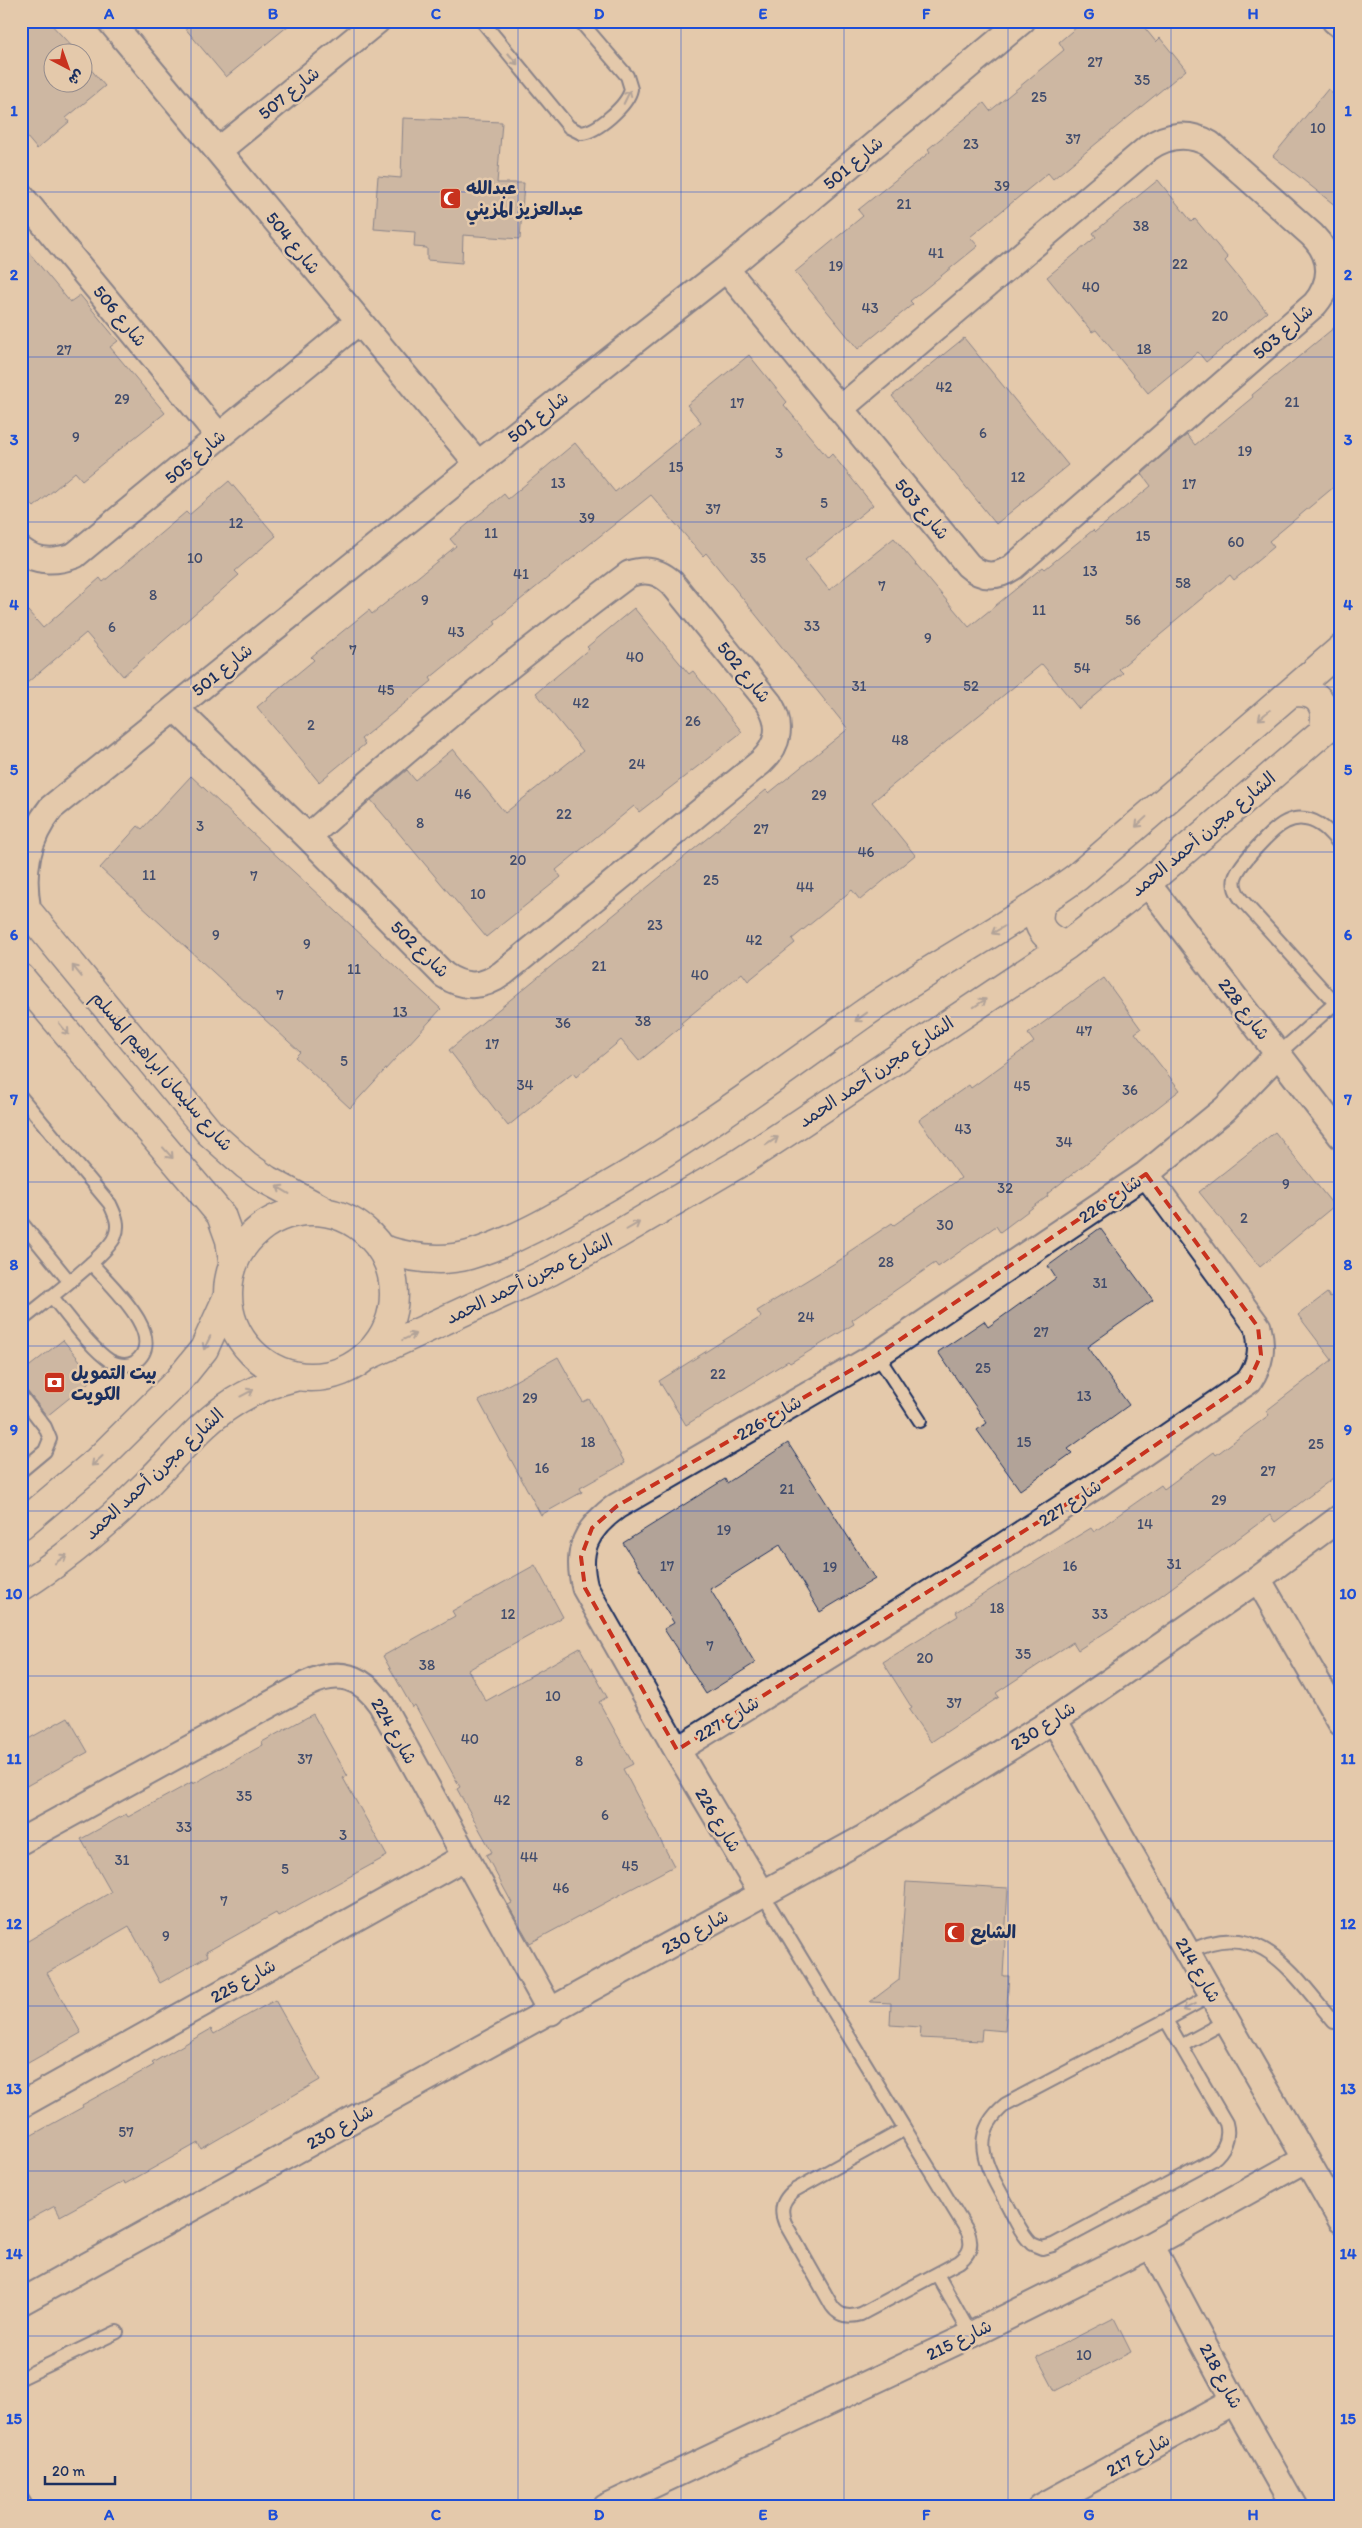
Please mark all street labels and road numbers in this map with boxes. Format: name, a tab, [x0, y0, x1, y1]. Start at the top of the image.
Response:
street label: شارع 507	[254, 62, 325, 125]
street label: شارع 501	[818, 131, 888, 195]
street label: شارع 504	[260, 207, 325, 279]
street label: شارع 506	[88, 281, 152, 352]
street label: شارع 503	[1248, 300, 1319, 365]
street label: شارع 501	[503, 386, 574, 449]
street label: شارع 505	[160, 425, 231, 490]
street label: شارع 503	[889, 474, 954, 545]
street label: شارع 502	[712, 637, 776, 708]
street label: شارع 501	[187, 639, 257, 702]
street label: الشارع مجرن أحمد الحمد	[1126, 767, 1281, 902]
street label: شارع 502	[385, 916, 454, 983]
street label: شارع 228	[1213, 974, 1274, 1045]
street label: شارع سليمان ابراهيم المسلم	[84, 987, 237, 1157]
street label: الشارع مجرن أحمد الحمد	[794, 1012, 959, 1133]
street label: شارع 226	[1074, 1170, 1146, 1229]
street label: الشارع مجرن أحمد الحمد	[442, 1229, 617, 1330]
street label: شارع 226	[733, 1391, 806, 1446]
street label: الشارع مجرن أحمد الحمد	[80, 1404, 229, 1545]
street label: شارع 227	[1034, 1474, 1106, 1532]
street label: شارع 227	[691, 1691, 764, 1748]
street label: شارع 224	[365, 1694, 422, 1769]
street label: شارع 230	[1006, 1697, 1080, 1756]
street label: شارع 226	[689, 1784, 746, 1857]
street label: شارع 230	[658, 1905, 733, 1960]
street label: شارع 214	[1170, 1933, 1225, 2007]
street label: شارع 225	[206, 1954, 280, 2009]
street label: شارع 230	[303, 2100, 378, 2155]
street label: شارع 215	[923, 2315, 996, 2366]
street label: شارع 218	[1194, 2340, 1247, 2413]
street label: شارع 217	[1102, 2428, 1174, 2482]

